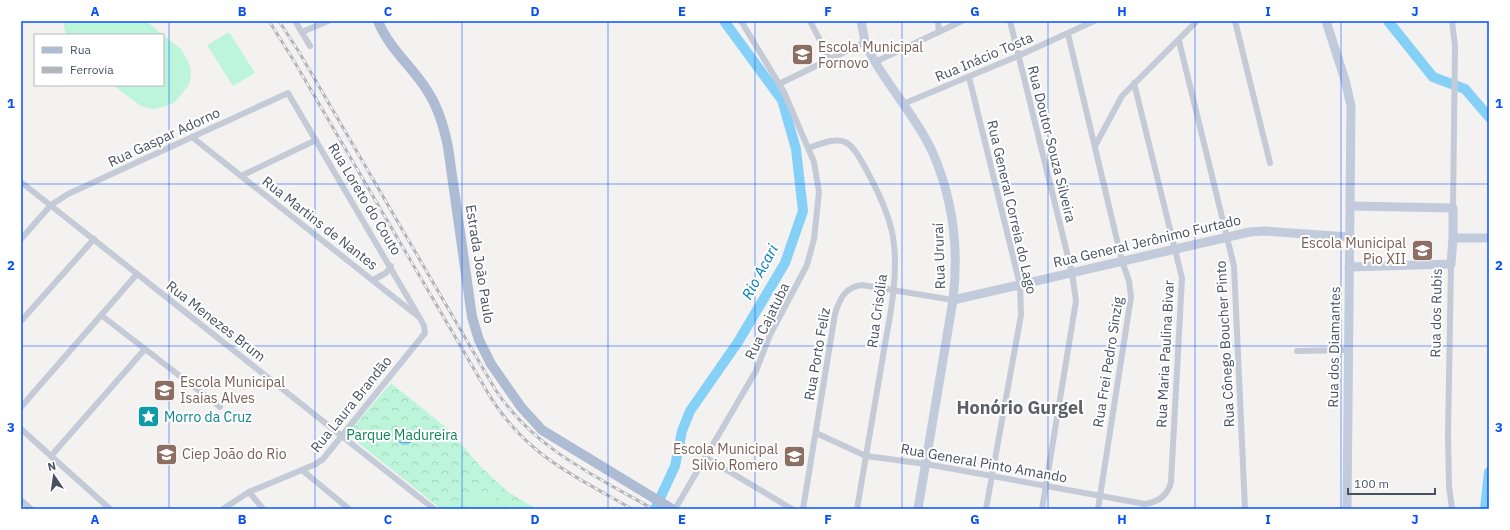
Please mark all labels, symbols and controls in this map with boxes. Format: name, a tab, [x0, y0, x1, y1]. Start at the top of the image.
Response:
text: A	[91, 3, 100, 20]
text: B	[238, 3, 247, 20]
text: C	[384, 3, 393, 20]
text: D	[530, 3, 540, 20]
text: E	[678, 3, 686, 20]
text: F	[824, 3, 832, 20]
text: G	[970, 3, 980, 20]
text: H	[1117, 3, 1127, 20]
text: I	[1265, 3, 1271, 20]
text: J	[1411, 3, 1419, 20]
street label: Rua Inácio Tosta	[932, 28, 1036, 86]
legend	[34, 34, 164, 86]
place label: Escola Municipal Fornovo	[818, 38, 923, 72]
text: Rua	[70, 42, 91, 57]
school or university icon: Escola Municipal Fornovo	[790, 42, 816, 68]
text: Ferrovia	[70, 62, 114, 77]
street label: Rua Doutor Souza Silveira	[1024, 64, 1080, 225]
text: 1	[7, 95, 15, 112]
text: 1	[1495, 95, 1503, 112]
street label: Rua Gaspar Adorno	[105, 103, 223, 171]
street label: Rua General Correia do Lago	[983, 118, 1041, 296]
street label: Rua Loreto do Couto	[324, 140, 406, 258]
street label: Rua Martins de Nantes	[259, 172, 382, 274]
street label: Estrada João Paulo	[462, 203, 498, 325]
street label: Rua General Jerônimo Furtado	[1051, 211, 1243, 271]
street label: Rua Ururaí	[929, 222, 949, 289]
place label: Escola Municipal Pio XII	[1301, 234, 1406, 268]
school or university icon: Escola Municipal Pio XII	[1409, 238, 1435, 264]
water label: Rio Acari	[737, 241, 782, 303]
text: 2	[7, 257, 15, 274]
text: 2	[1495, 257, 1503, 274]
street label: Rua Cônego Boucher Pinto	[1212, 260, 1238, 428]
street label: Rua dos Rubis	[1426, 268, 1446, 358]
street label: Rua Crisólia	[863, 272, 891, 349]
street label: Rua Menezes Brum	[163, 277, 269, 365]
street label: Rua Cajatuba	[741, 279, 794, 362]
street label: Rua Maria Paulina Bivar	[1152, 280, 1178, 428]
street label: Rua dos Diamantes	[1324, 286, 1344, 408]
street label: Rua Frei Pedro Sinzig	[1089, 295, 1127, 429]
street label: Rua Porto Feliz	[800, 306, 834, 402]
street label: Rua Laura Brandão	[307, 352, 396, 456]
place label: Escola Municipal Isaias Alves	[180, 373, 285, 407]
school or university icon: Escola Municipal Isaias Alves	[152, 377, 178, 403]
district label: Honório Gurgel	[957, 396, 1084, 419]
place icon: Morro da Cruz	[135, 404, 161, 430]
place label: Morro da Cruz	[164, 408, 252, 426]
text: 3	[7, 419, 15, 436]
text: 3	[1495, 419, 1503, 436]
park label: Parque Madureira	[346, 426, 458, 444]
street label: Rua General Pinto Amando	[899, 439, 1069, 487]
place label: Escola Municipal Silvio Romero	[673, 440, 778, 474]
school or university icon: Ciep João do Rio	[153, 441, 179, 467]
school or university icon: Escola Municipal Silvio Romero	[781, 444, 807, 470]
place label: Ciep João do Rio	[182, 445, 287, 463]
north arrow	[34, 456, 74, 496]
text: N	[46, 459, 57, 474]
scale bar	[1348, 470, 1435, 496]
text: 100 m	[1354, 476, 1389, 491]
text: A	[91, 511, 100, 528]
text: B	[238, 511, 247, 528]
text: C	[384, 511, 393, 528]
text: D	[530, 511, 540, 528]
text: E	[678, 511, 686, 528]
text: F	[824, 511, 832, 528]
text: G	[970, 511, 980, 528]
text: H	[1117, 511, 1127, 528]
text: I	[1265, 511, 1271, 528]
text: J	[1411, 511, 1419, 528]

